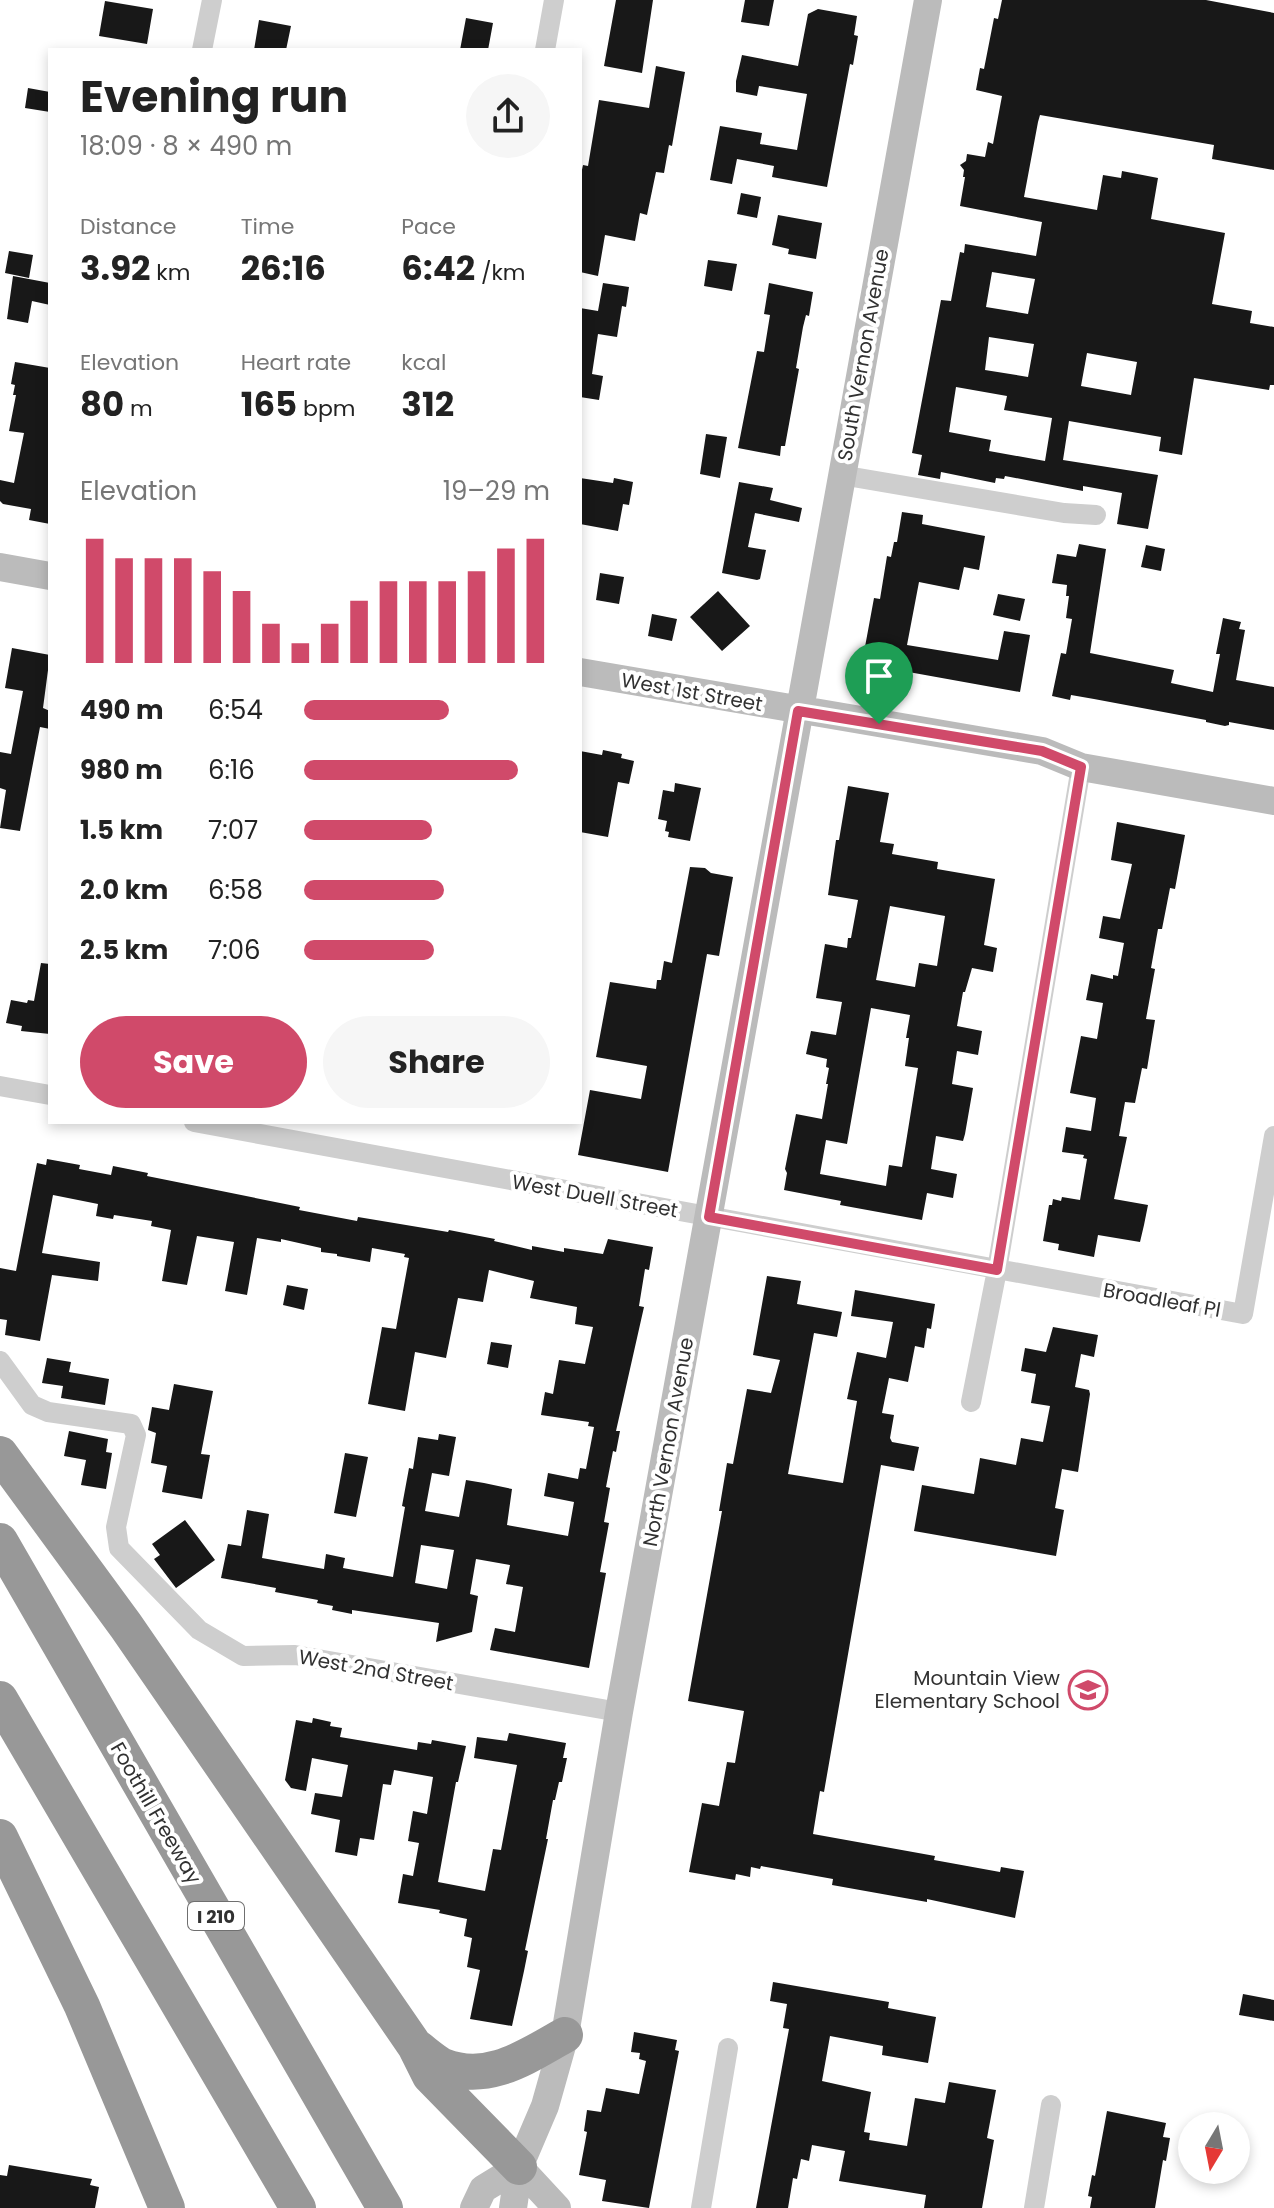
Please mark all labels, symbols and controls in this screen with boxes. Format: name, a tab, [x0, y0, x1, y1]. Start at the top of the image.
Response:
text: Evening run	[80, 66, 348, 127]
button: share	[466, 74, 550, 158]
text: 18:09 · 8 × 490 m	[80, 128, 292, 164]
text: Distance	[80, 211, 176, 242]
text: Time	[241, 211, 294, 242]
text: Pace	[401, 211, 456, 242]
text: 3.92	[80, 244, 150, 292]
text: 26:16	[241, 244, 326, 292]
text: 6:42	[401, 244, 475, 292]
street label: South Vernon Avenue	[831, 247, 895, 463]
text: km	[150, 257, 190, 288]
text: /km	[475, 257, 525, 288]
text: Elevation	[80, 347, 179, 378]
text: Heart rate	[241, 347, 351, 378]
text: kcal	[401, 347, 446, 378]
text: 80	[80, 380, 124, 428]
text: 165	[241, 380, 297, 428]
text: 312	[401, 380, 454, 428]
text: m	[124, 393, 153, 424]
text: bpm	[297, 393, 355, 424]
text: Elevation	[80, 473, 197, 509]
text: 19–29 m	[443, 473, 550, 509]
pin	[845, 642, 913, 724]
icon: arrive	[857, 654, 901, 698]
street label: West 1st Street	[619, 666, 765, 718]
text: 490 m	[80, 692, 164, 728]
text: 6:54	[208, 692, 263, 728]
text: 980 m	[80, 752, 163, 788]
text: 6:16	[208, 752, 255, 788]
text: 1.5 km	[80, 812, 163, 848]
text: 7:07	[208, 812, 258, 848]
text: 2.0 km	[80, 872, 168, 908]
text: 6:58	[208, 872, 263, 908]
text: 2.5 km	[80, 932, 168, 968]
text: 7:06	[208, 932, 261, 968]
button: Save	[80, 1016, 307, 1108]
button: Share	[323, 1016, 550, 1108]
street label: West Duell Street	[510, 1168, 680, 1224]
street label: Broadleaf Pl	[1101, 1276, 1223, 1324]
street label: North Vernon Avenue	[636, 1335, 700, 1549]
street label: West 2nd Street	[296, 1643, 456, 1697]
place label: Mountain View Elementary School	[875, 1664, 1061, 1715]
school or university icon: Mountain View Elementary School	[1067, 1669, 1109, 1711]
street label: Foothill Freeway	[104, 1737, 208, 1889]
road number: I 210	[188, 1902, 244, 1930]
north arrow	[1178, 2112, 1250, 2184]
map controls	[1178, 2112, 1250, 2184]

